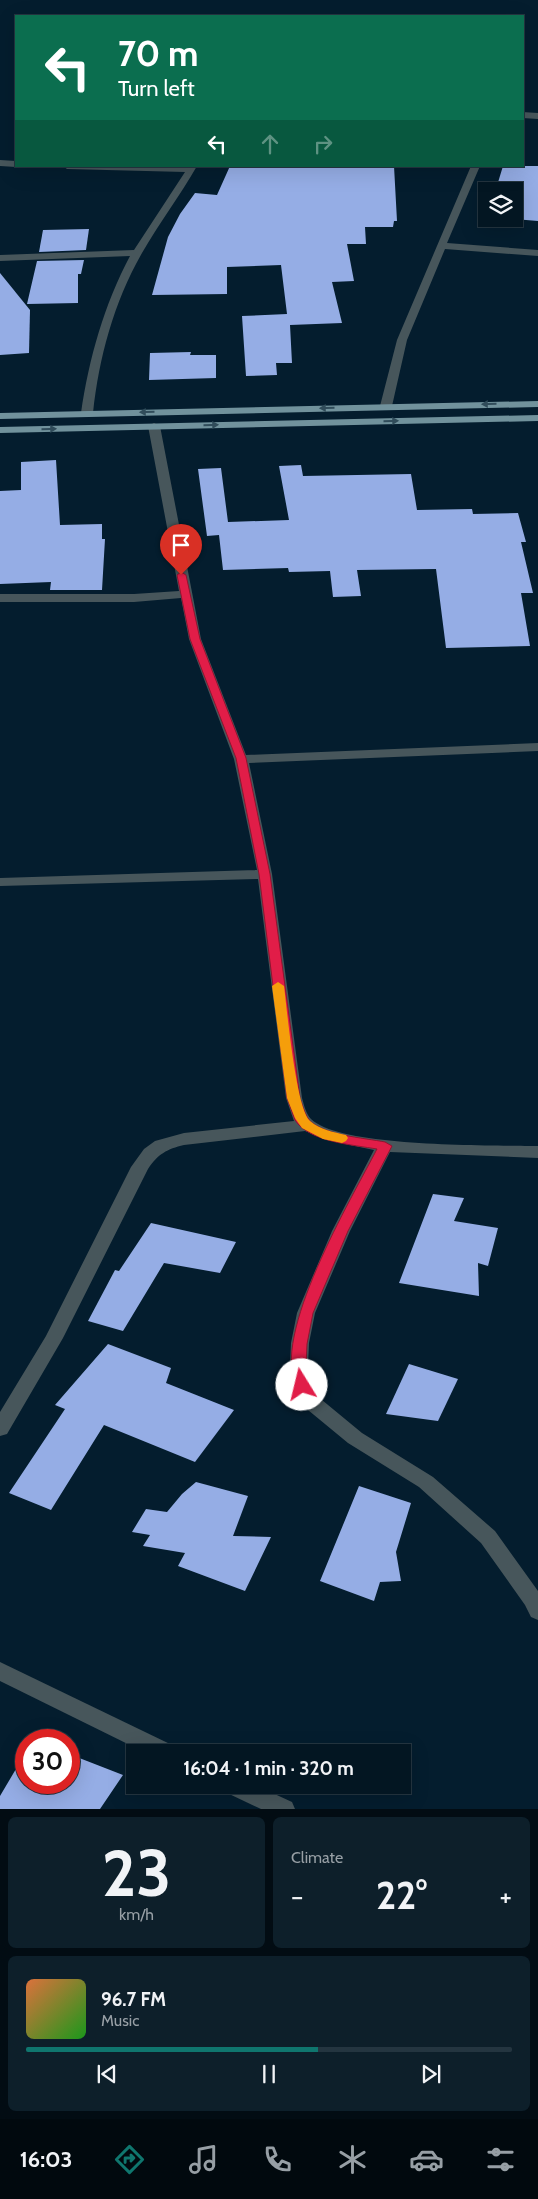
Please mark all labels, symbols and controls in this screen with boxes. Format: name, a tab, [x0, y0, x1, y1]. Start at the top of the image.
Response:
text: 70 m	[118, 32, 199, 75]
icon: left	[35, 35, 100, 100]
text: Turn left	[118, 75, 195, 102]
icon: left	[203, 130, 231, 158]
icon: ahead	[256, 130, 284, 158]
icon: right	[309, 130, 337, 158]
map controls	[478, 182, 523, 227]
button: layers	[478, 182, 523, 227]
one-way arrow	[481, 401, 497, 409]
one-way arrow	[319, 404, 335, 412]
one-way arrow	[139, 408, 155, 416]
one-way arrow	[383, 417, 399, 425]
one-way arrow	[203, 421, 219, 429]
one-way arrow	[41, 425, 57, 433]
pin	[160, 524, 202, 575]
icon: arrive	[167, 531, 195, 559]
position arrow	[275, 1358, 327, 1410]
speed limit sign: 30	[15, 1729, 80, 1794]
text: 16:04 · 1 min · 320 m	[183, 1757, 354, 1780]
text: 23	[102, 1833, 171, 1912]
text: Climate	[291, 1848, 343, 1867]
text: 22°	[376, 1872, 427, 1919]
text: −	[291, 1879, 303, 1913]
text: +	[500, 1879, 512, 1913]
text: km/h	[119, 1905, 154, 1924]
text: 96.7 FM	[101, 1988, 166, 2011]
text: Music	[101, 2011, 139, 2030]
icon: previous	[93, 2060, 121, 2088]
icon: pause	[255, 2060, 283, 2088]
icon: next	[417, 2060, 445, 2088]
icon: directions	[112, 2142, 147, 2177]
icon: music	[186, 2142, 221, 2177]
icon: phone	[260, 2142, 295, 2177]
icon: climate	[335, 2142, 370, 2177]
icon: car	[409, 2142, 444, 2177]
icon: filters	[483, 2142, 518, 2177]
text: 16:03	[20, 2146, 72, 2173]

